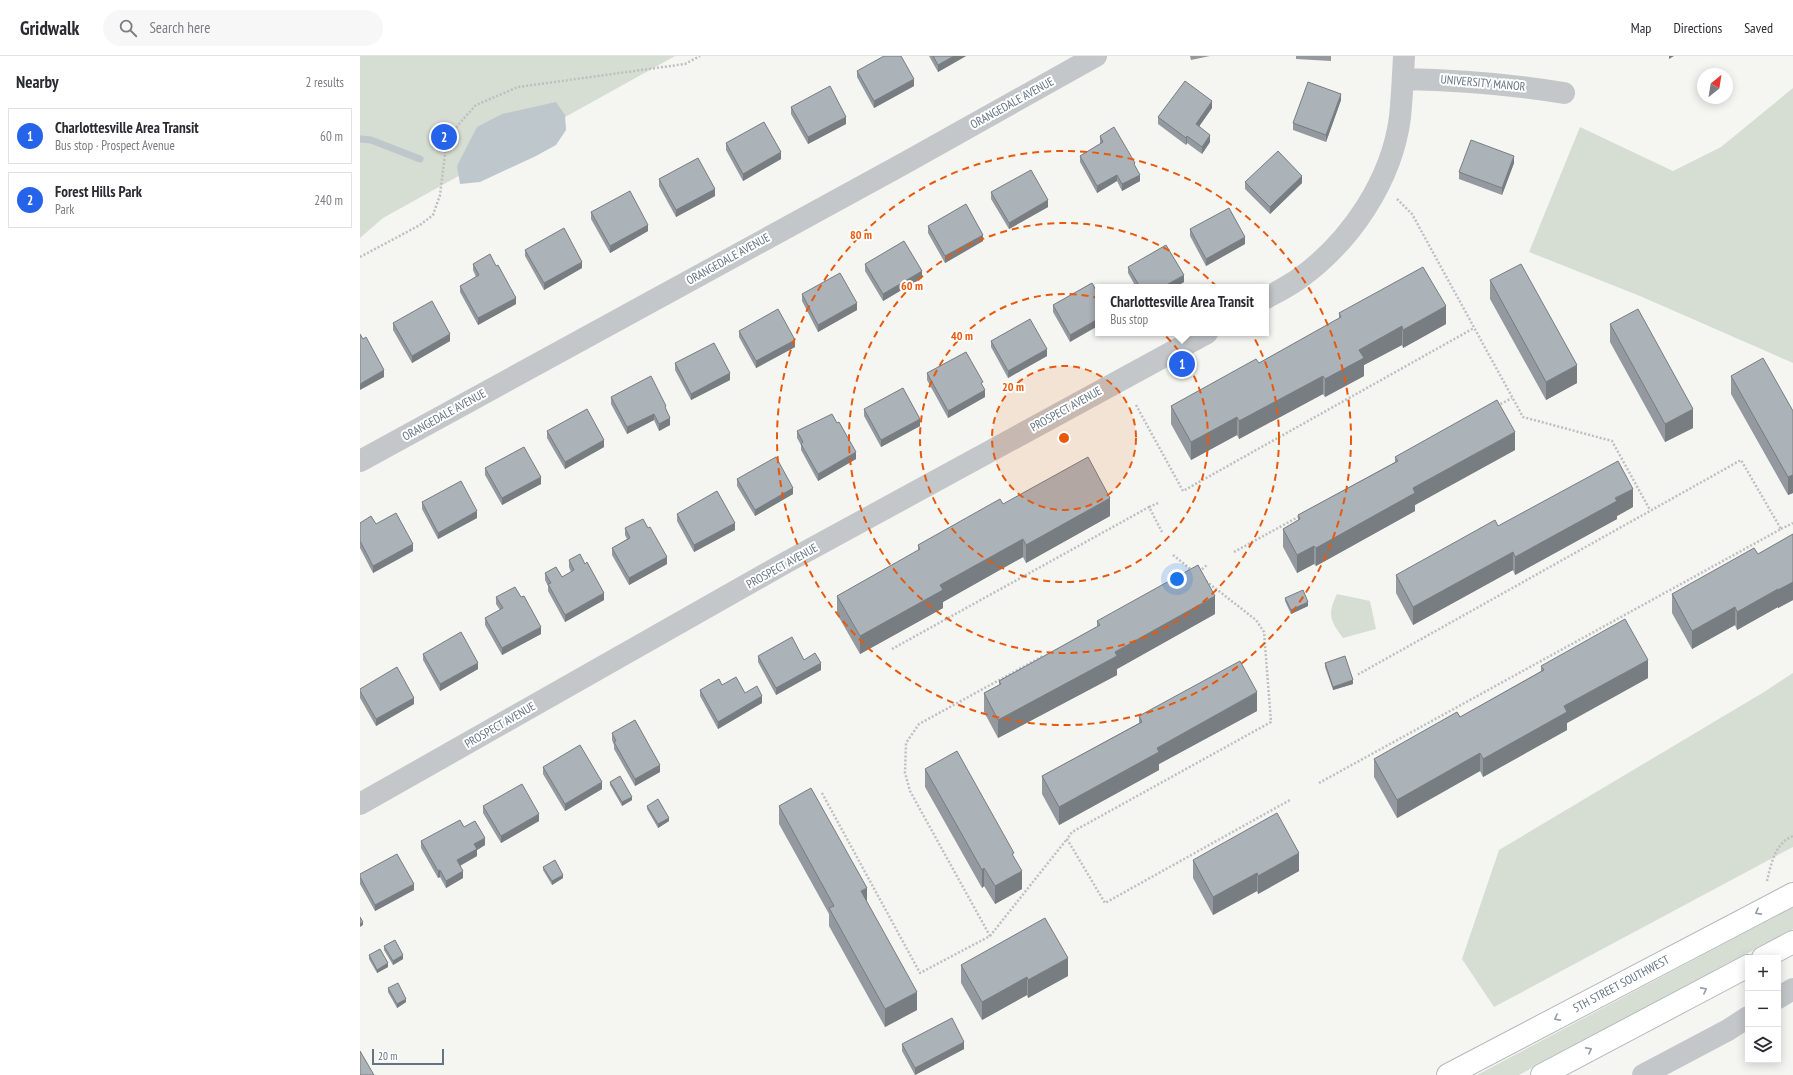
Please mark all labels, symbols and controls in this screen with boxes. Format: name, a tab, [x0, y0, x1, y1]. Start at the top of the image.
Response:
search box	[103, 10, 383, 46]
text: Gridwalk	[20, 16, 79, 40]
icon: search	[117, 17, 139, 39]
text: Search here	[149, 18, 210, 37]
text: Map	[1631, 19, 1651, 37]
text: Directions	[1673, 19, 1722, 37]
text: Saved	[1744, 19, 1773, 37]
north arrow	[1697, 68, 1733, 104]
text: Nearby	[16, 71, 59, 93]
street label: UNIVERSITY MANOR	[1440, 71, 1526, 94]
street label: ORANGEDALE AVENUE	[967, 73, 1056, 132]
text: 2 results	[305, 74, 344, 91]
text: Charlottesville Area Transit	[55, 118, 199, 137]
pin: 2	[431, 122, 457, 152]
text: 1	[27, 128, 33, 145]
text: 60 m	[320, 128, 343, 145]
text: Bus stop · Prospect Avenue	[55, 137, 175, 154]
text: Forest Hills Park	[55, 182, 142, 201]
text: 2	[27, 192, 33, 209]
text: 240 m	[314, 192, 343, 209]
text: Park	[55, 201, 74, 218]
text: 80 m	[850, 227, 872, 242]
street label: ORANGEDALE AVENUE	[683, 229, 772, 288]
text: 60 m	[901, 278, 923, 293]
popup	[1095, 284, 1269, 336]
text: Charlottesville Area Transit	[1110, 292, 1254, 311]
text: Bus stop	[1110, 311, 1148, 328]
text: 40 m	[951, 328, 973, 343]
pin: 1	[1169, 349, 1195, 379]
text: 20 m	[1002, 379, 1024, 394]
street label: PROSPECT AVENUE	[1027, 383, 1104, 434]
street label: ORANGEDALE AVENUE	[399, 385, 488, 444]
centre of rings	[1057, 431, 1071, 445]
street label: PROSPECT AVENUE	[743, 540, 820, 591]
your location	[1167, 569, 1187, 589]
street label: PROSPECT AVENUE	[462, 698, 538, 751]
one-way arrow	[1755, 907, 1763, 915]
street label: 5TH STREET SOUTHWEST	[1570, 951, 1672, 1015]
map controls	[1745, 955, 1781, 1063]
button: +	[1745, 955, 1781, 991]
one-way arrow	[1699, 987, 1707, 994]
button: −	[1745, 991, 1781, 1027]
one-way arrow	[1553, 1013, 1561, 1021]
button: layers	[1745, 1027, 1781, 1063]
scale bar	[372, 1047, 444, 1066]
one-way arrow	[1584, 1048, 1592, 1055]
text: 20 m	[378, 1049, 397, 1063]

